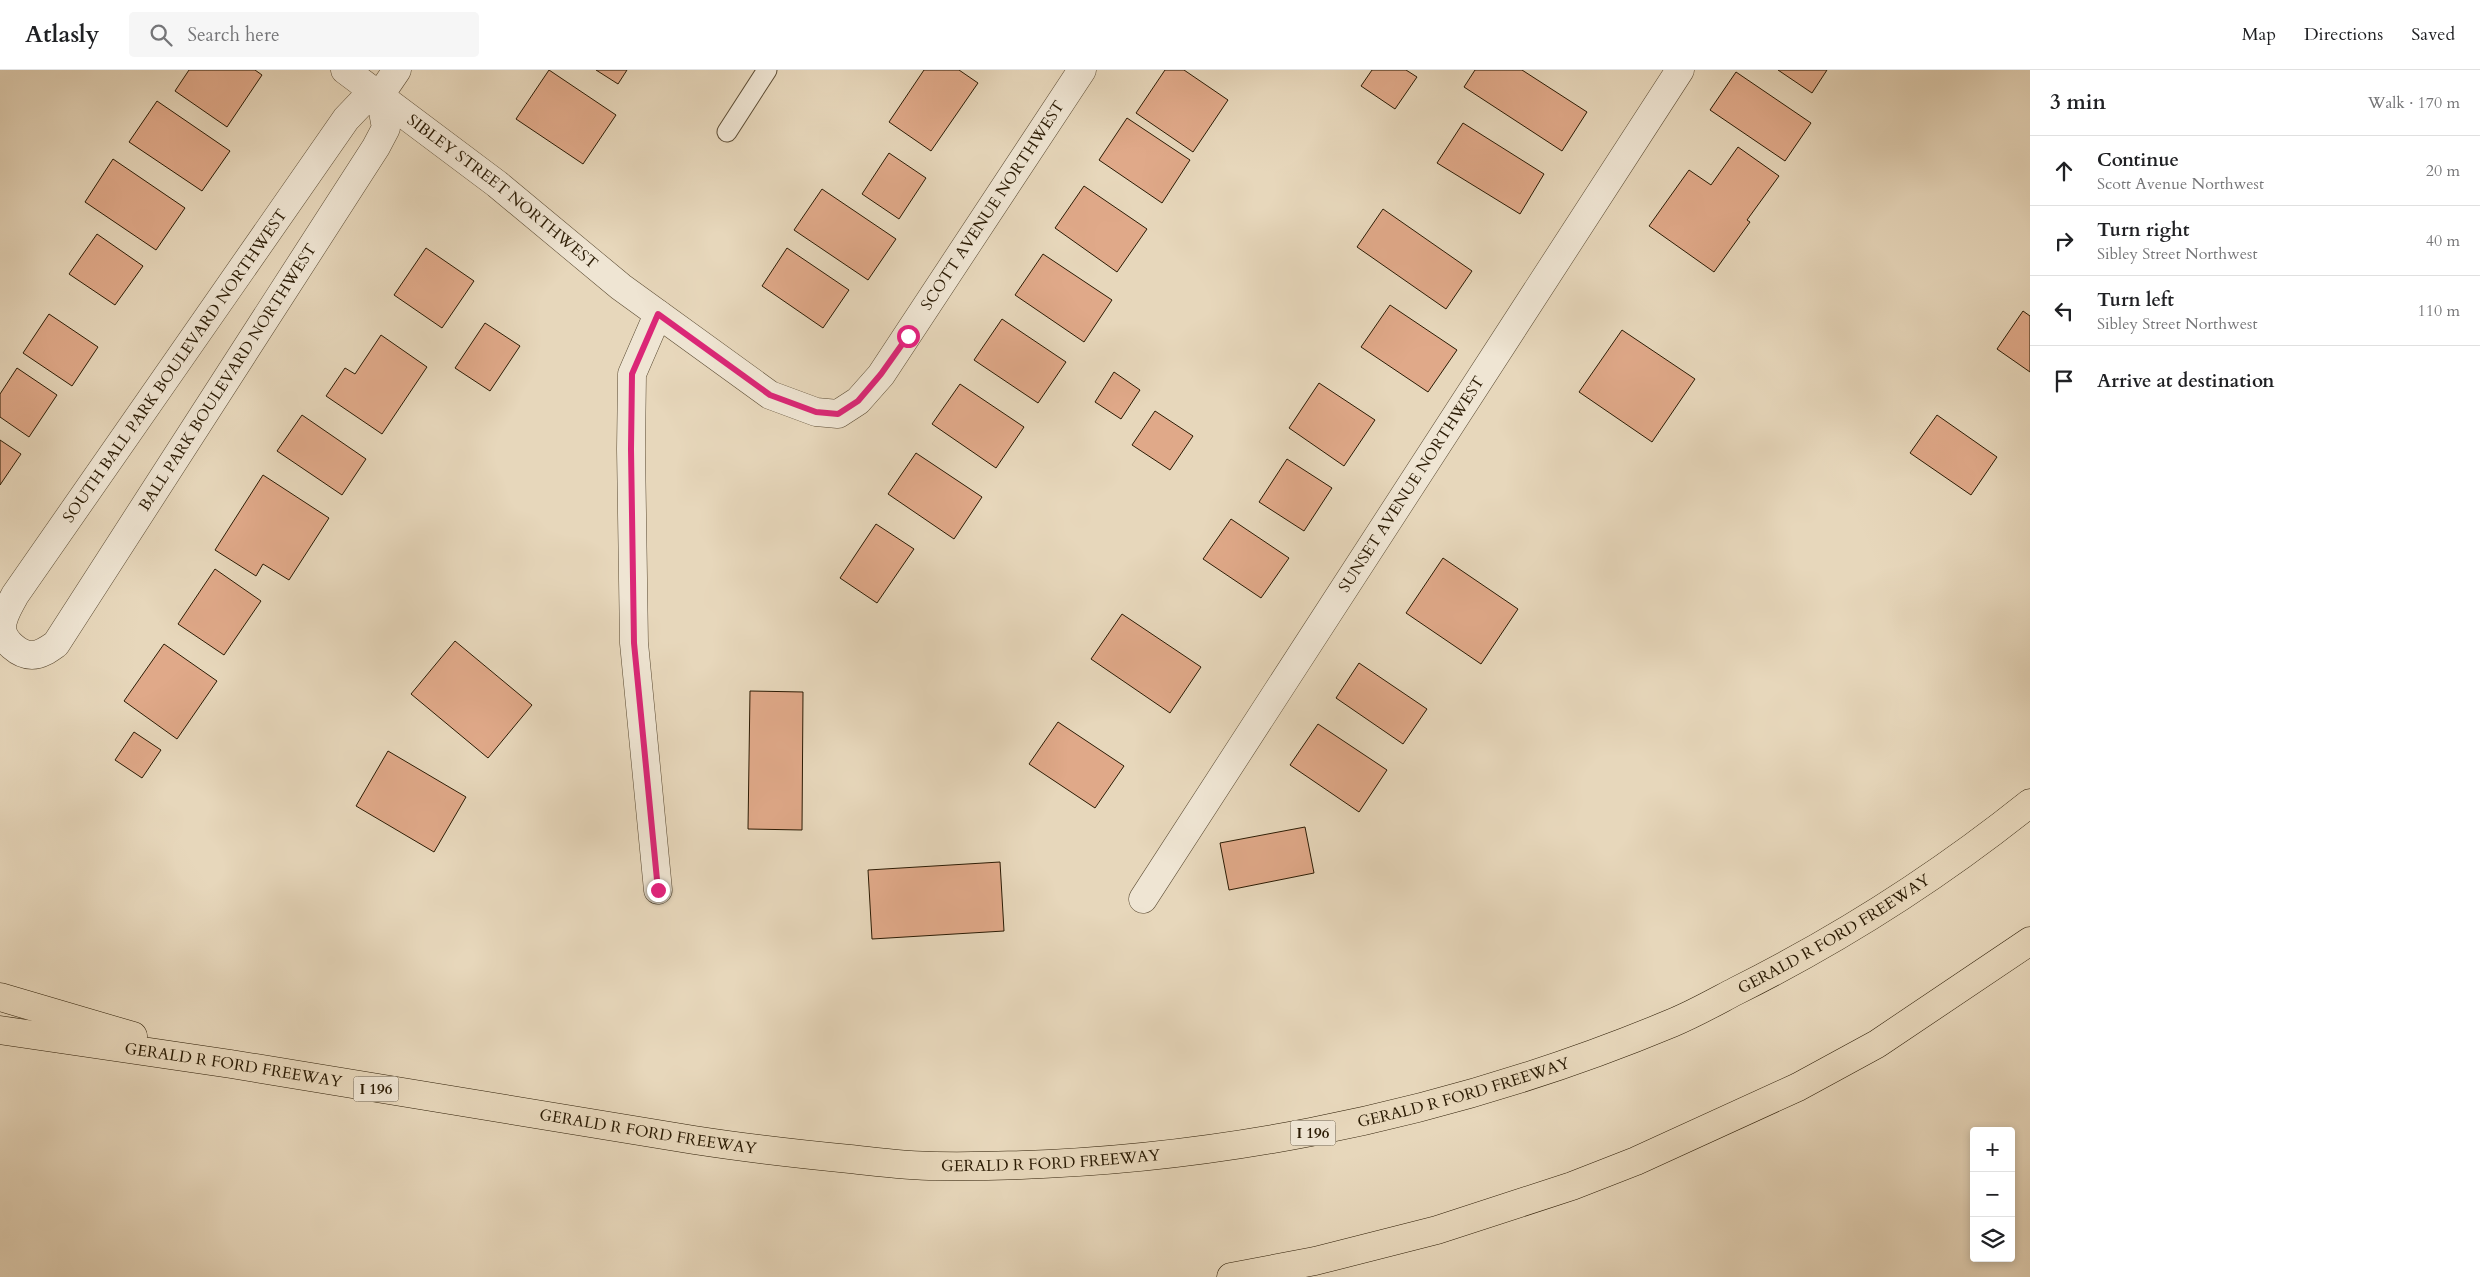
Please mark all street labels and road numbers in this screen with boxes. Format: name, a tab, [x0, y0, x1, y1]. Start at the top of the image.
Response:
street label: SCOTT AVENUE NORTHWEST	[916, 96, 1070, 315]
street label: SIBLEY STREET NORTHWEST	[402, 109, 603, 274]
street label: SOUTH BALL PARK BOULEVARD NORTHWEST	[59, 206, 291, 526]
street label: BALL PARK BOULEVARD NORTHWEST	[134, 240, 322, 514]
street label: SUNSET AVENUE NORTHWEST	[1333, 372, 1490, 597]
street label: GERALD R FORD FREEWAY	[1734, 869, 1935, 999]
street label: GERALD R FORD FREEWAY	[123, 1037, 344, 1093]
street label: GERALD R FORD FREEWAY	[1355, 1052, 1573, 1133]
road number: I 196	[354, 1076, 398, 1102]
street label: GERALD R FORD FREEWAY	[538, 1104, 758, 1160]
road number: I 196	[1290, 1120, 1336, 1146]
street label: GERALD R FORD FREEWAY	[941, 1144, 1162, 1177]

